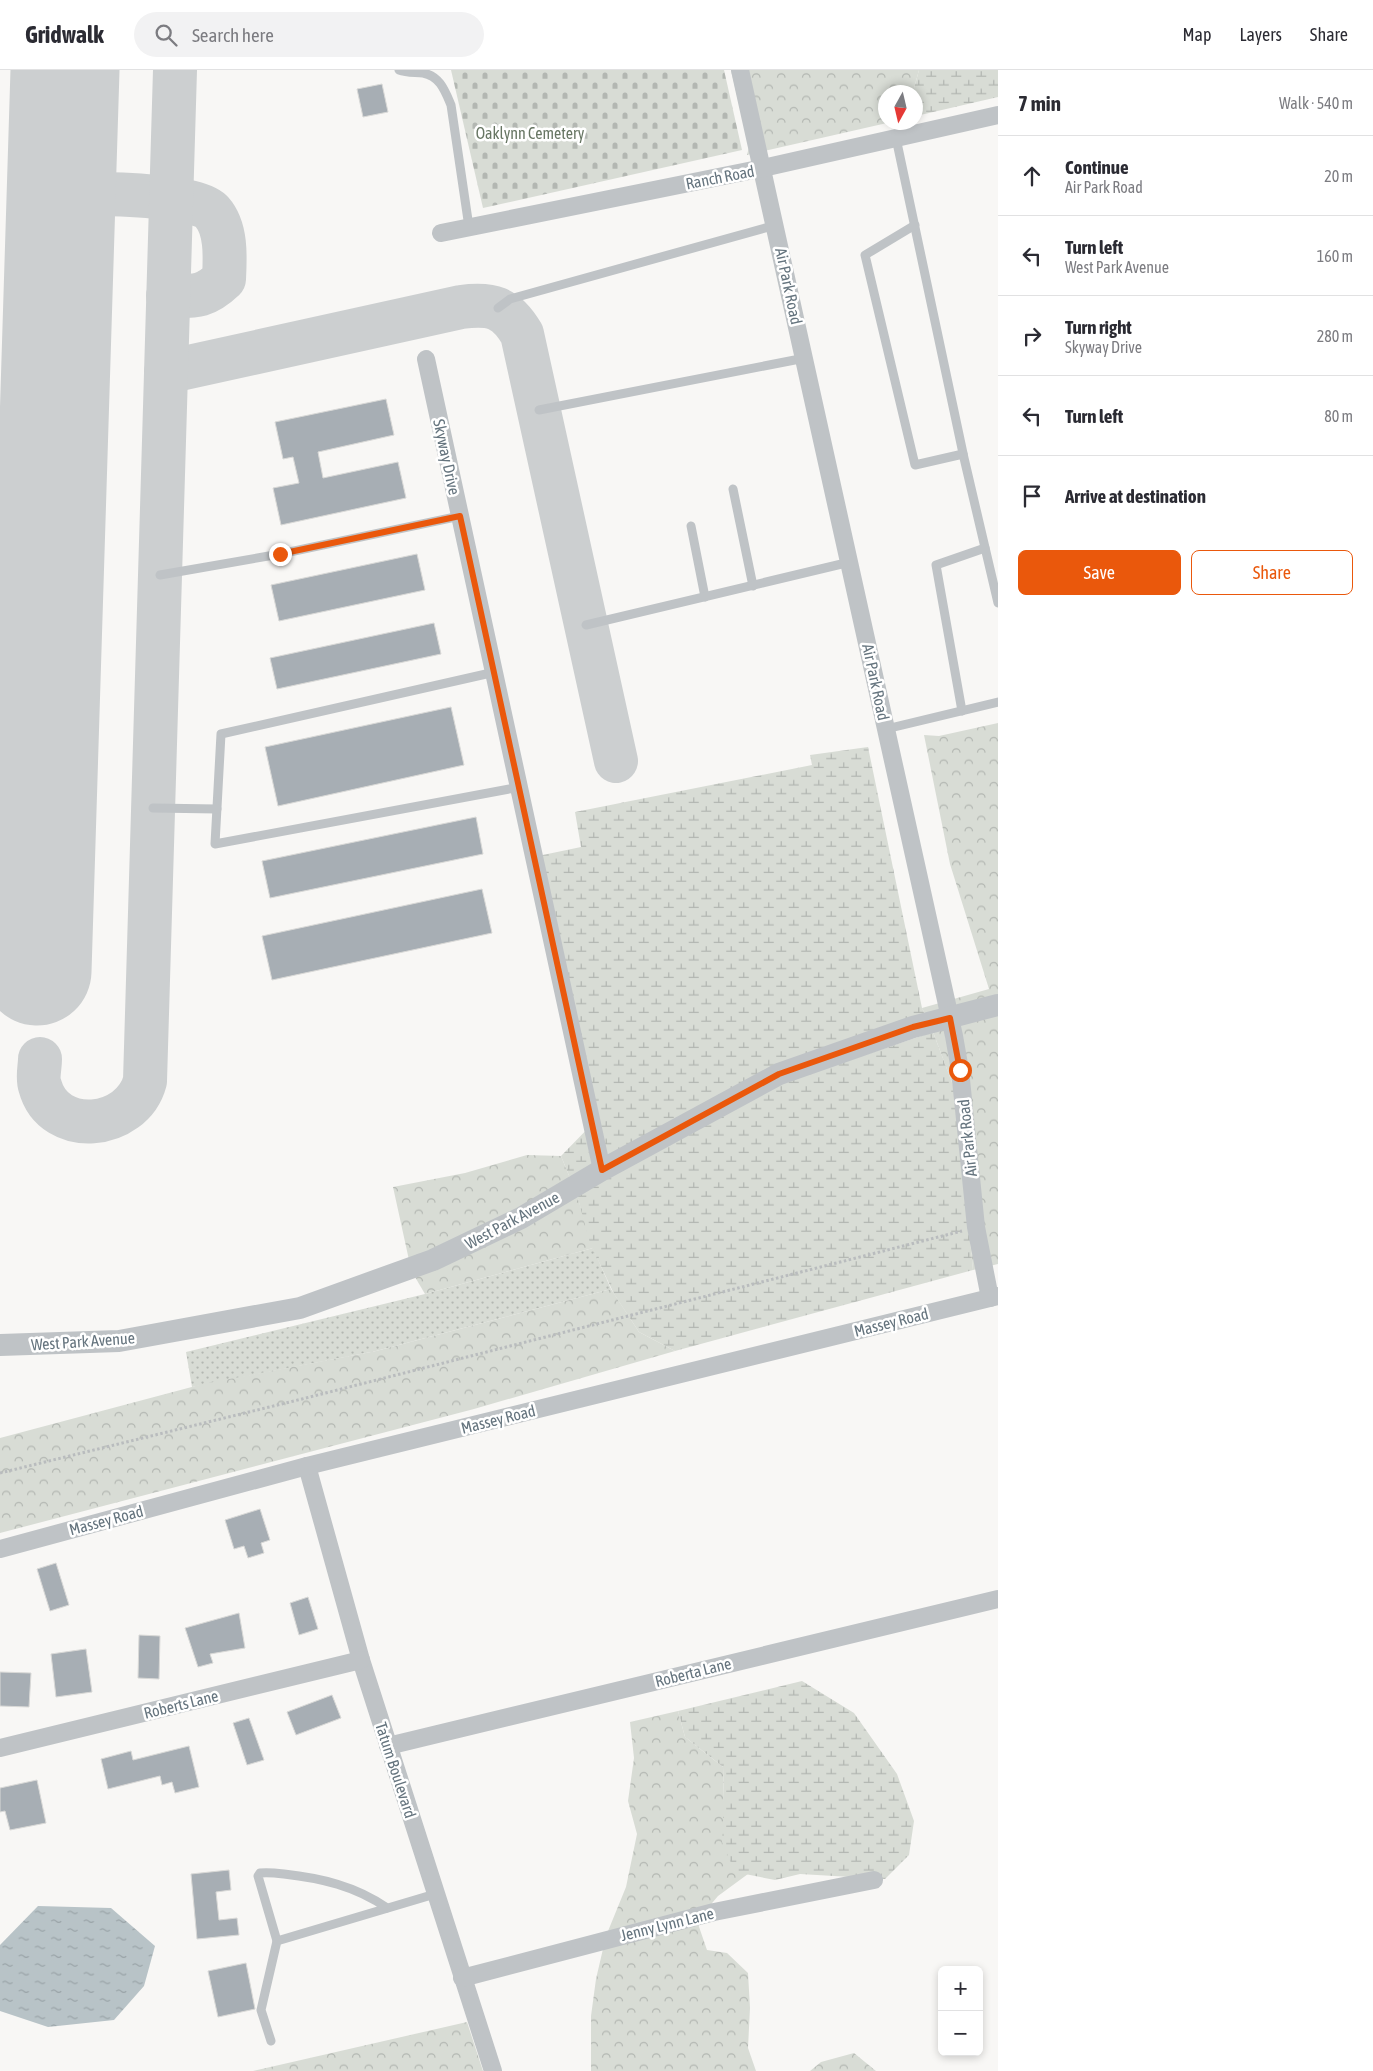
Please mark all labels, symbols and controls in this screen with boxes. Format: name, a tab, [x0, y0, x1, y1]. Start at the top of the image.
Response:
search box	[134, 12, 484, 57]
text: Gridwalk	[25, 21, 104, 48]
icon: search	[152, 21, 180, 49]
text: Search here	[192, 24, 274, 46]
text: Map	[1182, 24, 1211, 45]
text: Layers	[1239, 24, 1282, 45]
text: Share	[1310, 24, 1348, 45]
north arrow	[878, 85, 923, 130]
text: 7 min	[1018, 91, 1061, 115]
text: Walk · 540 m	[1279, 94, 1353, 112]
park label: Oaklynn Cemetery	[476, 124, 585, 143]
text: Continue	[1065, 156, 1129, 178]
street label: Ranch Road	[684, 162, 756, 192]
icon: ahead	[1018, 162, 1046, 190]
text: 20 m	[1324, 167, 1353, 185]
text: Air Park Road	[1065, 178, 1143, 196]
text: Turn left	[1065, 236, 1123, 258]
icon: left	[1018, 242, 1046, 270]
street label: Air Park Road	[772, 246, 806, 326]
text: 160 m	[1317, 247, 1353, 265]
text: West Park Avenue	[1065, 258, 1169, 276]
text: Turn right	[1065, 316, 1132, 338]
icon: right	[1018, 322, 1046, 350]
text: 280 m	[1317, 327, 1353, 345]
text: Skyway Drive	[1065, 338, 1142, 356]
icon: left	[1018, 402, 1046, 430]
text: Turn left	[1065, 405, 1123, 427]
text: 80 m	[1324, 407, 1353, 425]
street label: Skyway Drive	[429, 417, 464, 497]
icon: arrive	[1018, 482, 1046, 510]
text: Arrive at destination	[1065, 485, 1206, 507]
route end	[269, 543, 292, 566]
button: Save	[1018, 550, 1181, 595]
button: Share	[1191, 550, 1353, 595]
street label: Air Park Road	[859, 642, 893, 722]
route start	[949, 1059, 972, 1082]
street label: Air Park Road	[954, 1098, 980, 1178]
street label: West Park Avenue	[462, 1188, 562, 1252]
street label: Massey Road	[852, 1304, 930, 1341]
street label: West Park Avenue	[30, 1328, 136, 1354]
street label: Massey Road	[459, 1401, 537, 1438]
street label: Massey Road	[67, 1501, 145, 1539]
street label: Roberta Lane	[653, 1654, 733, 1690]
street label: Roberts Lane	[142, 1686, 220, 1722]
street label: Tatum Boulevard	[372, 1720, 420, 1820]
street label: Jenny Lynn Lane	[619, 1904, 716, 1945]
map controls	[938, 1966, 983, 2056]
button: +	[938, 1966, 983, 2011]
button: −	[938, 2011, 983, 2056]

